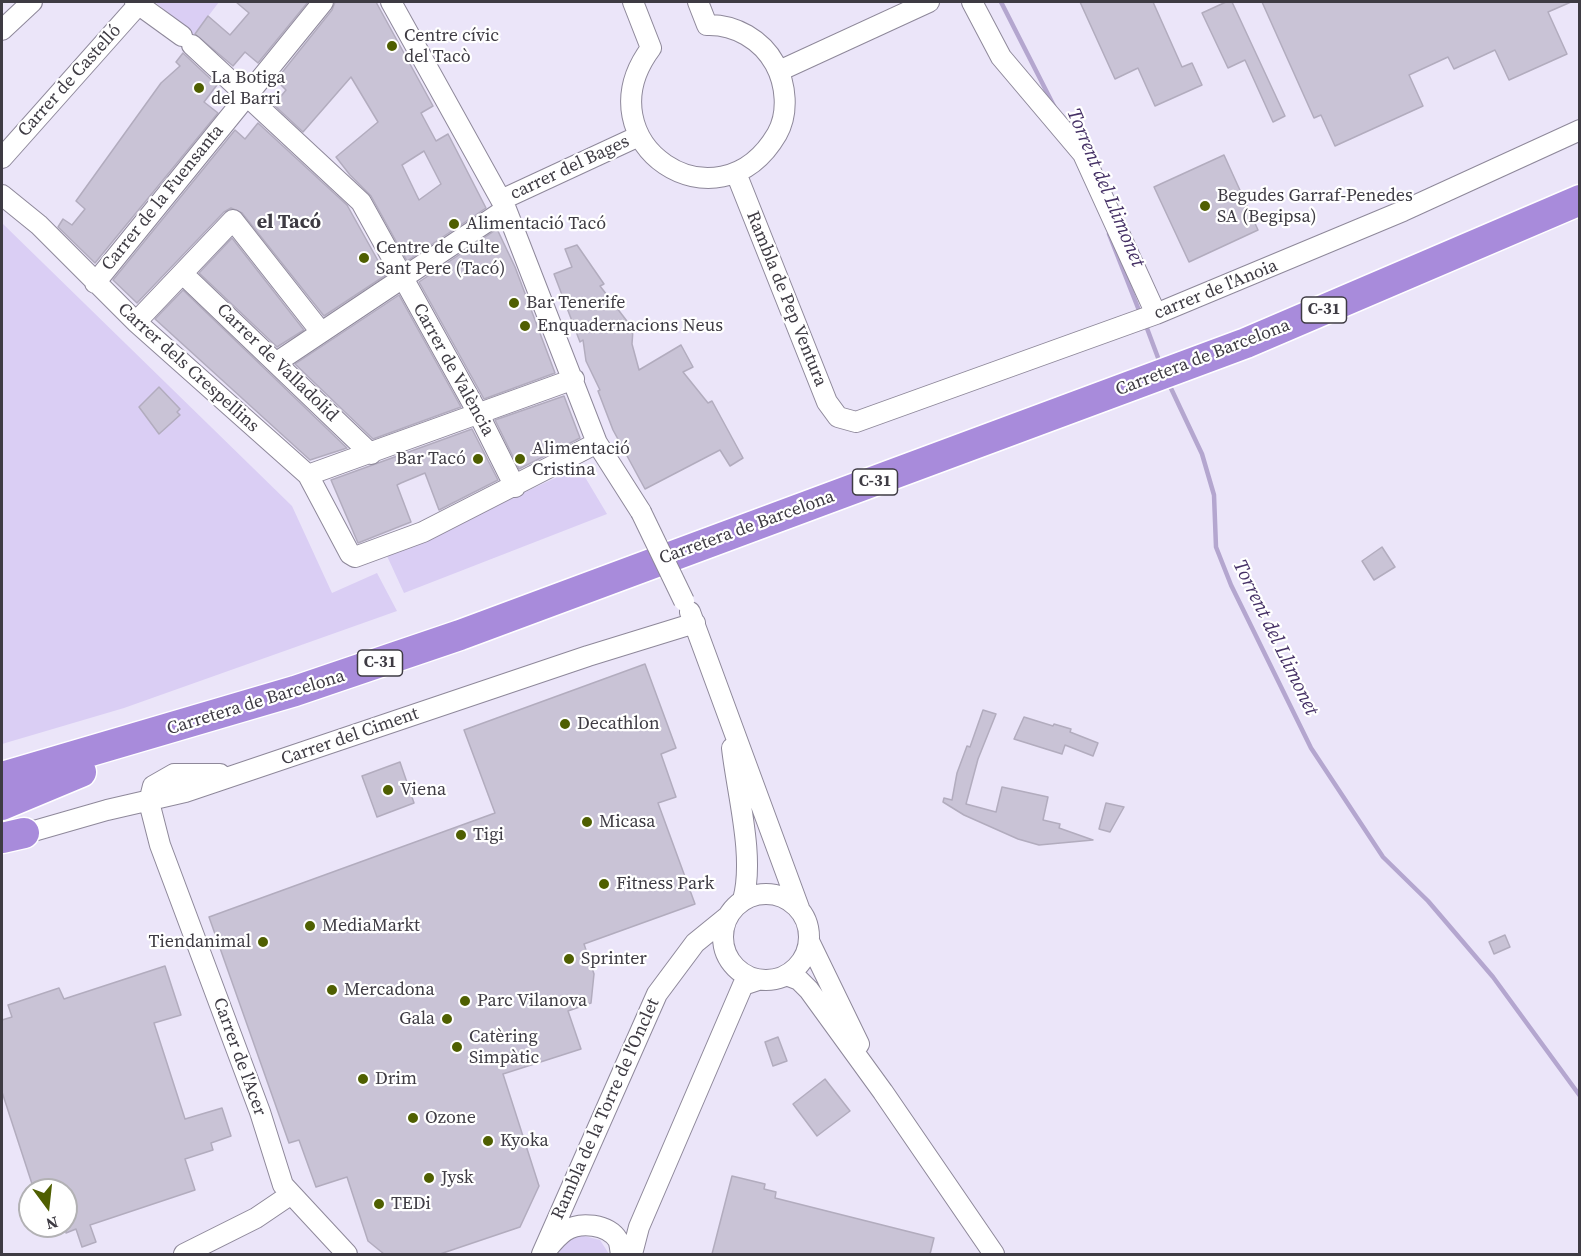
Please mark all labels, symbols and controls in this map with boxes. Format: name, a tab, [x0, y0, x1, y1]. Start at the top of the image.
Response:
street label: Carrer de Castelló	[14, 20, 126, 142]
place label: Centre cívic del Tacò	[404, 25, 499, 68]
marker: Centre cívic del Tacò	[385, 39, 399, 53]
place label: La Botiga del Barri	[211, 67, 285, 110]
marker: La Botiga del Barri	[192, 81, 206, 95]
water label: Torrent del Llimonet	[1061, 105, 1149, 271]
street label: Carrer de la Fuensanta	[97, 121, 229, 275]
street label: carrer del Bages	[507, 131, 633, 205]
place label: Begudes Garraf-Penedes SA (Begipsa)	[1217, 185, 1413, 228]
marker: Begudes Garraf-Penedes SA (Begipsa)	[1198, 199, 1212, 213]
street label: Rambla de Pep Ventura	[741, 208, 831, 390]
district label: el Tacó	[257, 211, 321, 235]
place label: Alimentació Tacó	[466, 213, 606, 235]
marker: Alimentació Tacó	[447, 217, 461, 231]
place label: Centre de Culte Sant Pere (Tacó)	[376, 237, 505, 280]
marker: Centre de Culte Sant Pere (Tacó)	[357, 251, 371, 265]
street label: carrer de l'Anoia	[1151, 255, 1281, 325]
place label: Bar Tenerife	[526, 292, 625, 314]
marker: Bar Tenerife	[507, 296, 521, 310]
road number: C-31	[1302, 297, 1346, 323]
street label: Carrer dels Crespellins	[113, 299, 263, 437]
street label: Carrer de Valladolid	[212, 300, 342, 426]
street label: Carrer de València	[408, 300, 498, 440]
place label: Enquadernacions Neus	[537, 315, 723, 337]
street label: Carretera de Barcelona	[1113, 315, 1293, 401]
marker: Enquadernacions Neus	[518, 319, 532, 333]
place label: Alimentació Cristina	[532, 438, 630, 480]
place label: Bar Tacó	[396, 448, 466, 470]
marker: Bar Tacó	[471, 452, 485, 466]
marker: Alimentació Cristina	[513, 452, 527, 466]
road number: C-31	[852, 469, 898, 495]
street label: Carretera de Barcelona	[656, 486, 838, 570]
water label: Torrent del Llimonet	[1227, 556, 1323, 720]
road number: C-31	[358, 650, 403, 676]
street label: Carretera de Barcelona	[164, 666, 348, 740]
street label: Carrer del Ciment	[278, 703, 422, 771]
place label: Decathlon	[577, 713, 660, 735]
marker: Decathlon	[558, 717, 572, 731]
place label: Viena	[400, 779, 446, 801]
marker: Viena	[381, 783, 395, 797]
place label: Micasa	[599, 811, 656, 833]
marker: Micasa	[580, 815, 594, 829]
place label: Tigi	[473, 824, 504, 846]
marker: Tigi	[454, 828, 468, 842]
place label: Fitness Park	[616, 873, 714, 895]
marker: Fitness Park	[597, 877, 611, 891]
place label: MediaMarkt	[322, 915, 420, 937]
marker: MediaMarkt	[303, 919, 317, 933]
place label: Tiendanimal	[149, 931, 251, 953]
marker: Tiendanimal	[256, 935, 270, 949]
place label: Sprinter	[581, 948, 647, 970]
marker: Sprinter	[562, 952, 576, 966]
place label: Mercadona	[344, 979, 435, 1001]
marker: Mercadona	[325, 983, 339, 997]
place label: Parc Vilanova	[477, 990, 587, 1012]
marker: Parc Vilanova	[458, 994, 472, 1008]
street label: Carrer de l'Acer	[208, 995, 270, 1119]
street label: Rambla de la Torre de l'Onclet	[547, 995, 665, 1223]
place label: Gala	[399, 1008, 435, 1030]
marker: Gala	[440, 1012, 454, 1026]
place label: Catèring Simpàtic	[469, 1026, 539, 1068]
marker: Catèring Simpàtic	[450, 1040, 464, 1054]
place label: Drim	[375, 1068, 417, 1090]
marker: Drim	[356, 1072, 370, 1086]
place label: Ozone	[425, 1107, 476, 1129]
marker: Ozone	[406, 1111, 420, 1125]
place label: Kyoka	[500, 1130, 549, 1152]
marker: Kyoka	[481, 1134, 495, 1148]
place label: Jysk	[441, 1167, 474, 1189]
marker: Jysk	[422, 1171, 436, 1185]
north arrow	[18, 1178, 78, 1238]
place label: TEDi	[391, 1193, 431, 1215]
marker: TEDi	[372, 1197, 386, 1211]
text: N	[44, 1211, 61, 1236]

